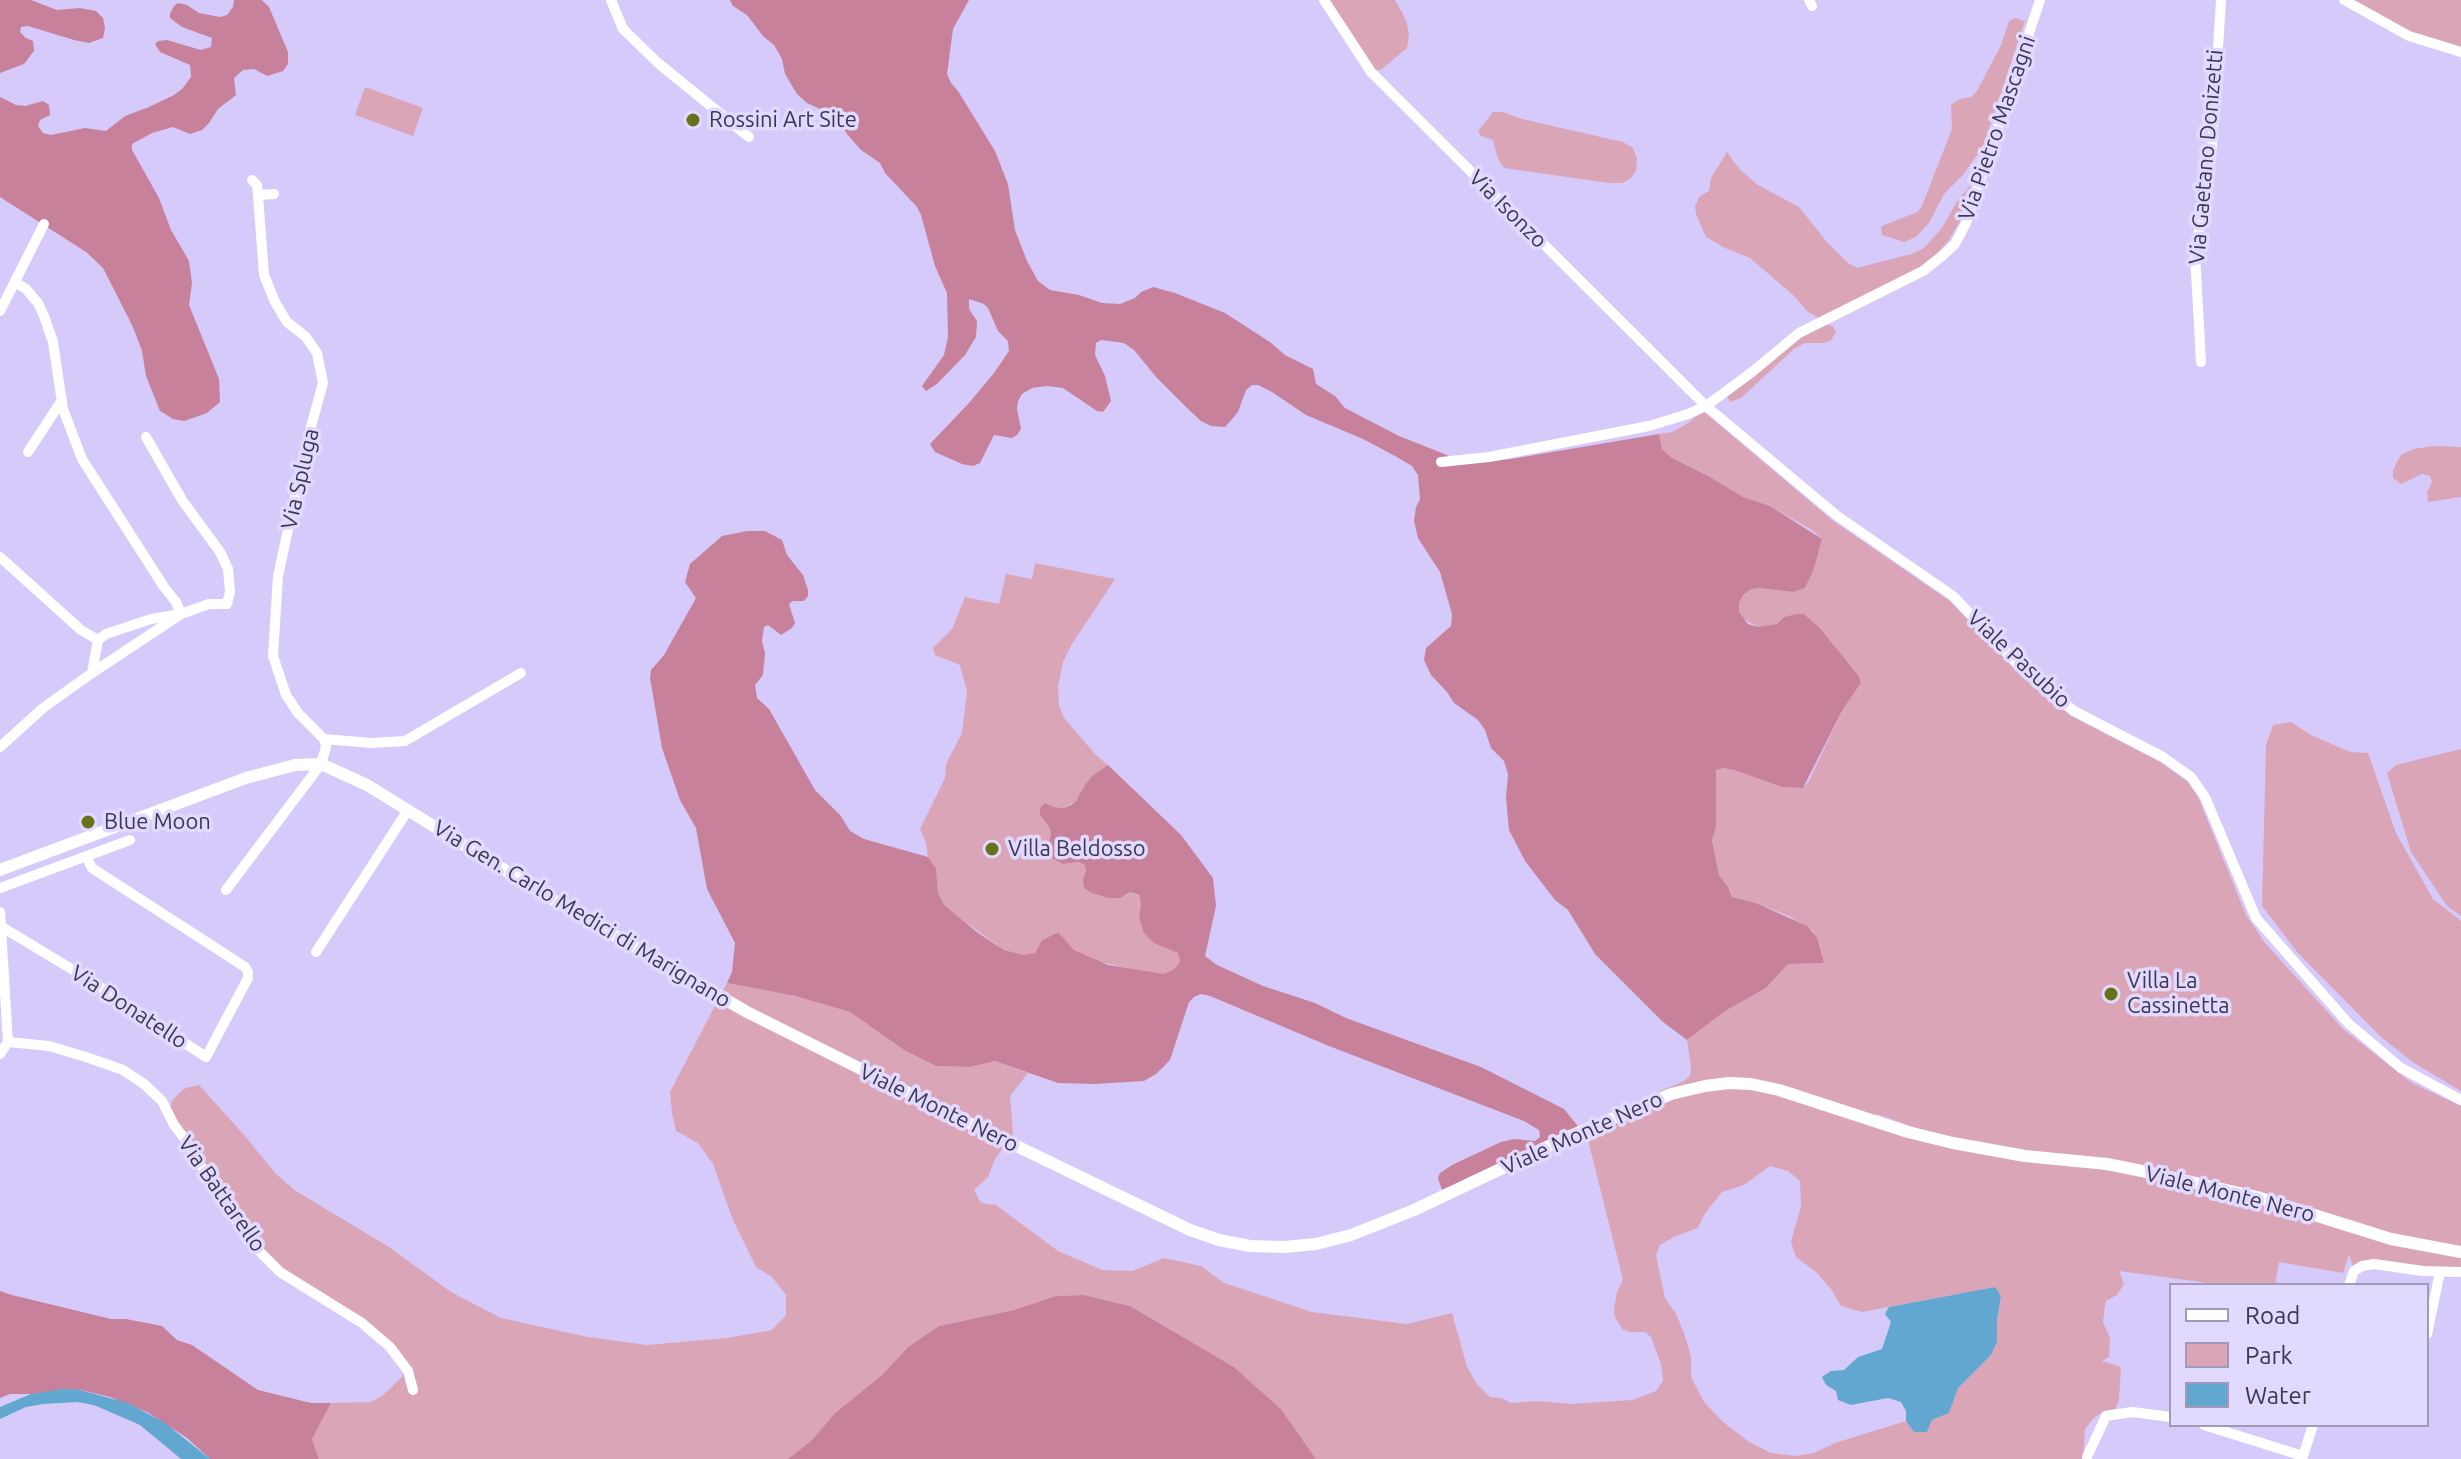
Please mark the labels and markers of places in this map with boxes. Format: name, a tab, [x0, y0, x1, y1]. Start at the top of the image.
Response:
place label: Rossini Art Site	[709, 107, 857, 133]
marker: Rossini Art Site	[684, 111, 702, 129]
place label: Blue Moon	[104, 809, 211, 835]
marker: Blue Moon	[79, 813, 97, 831]
place label: Villa Beldosso	[1008, 836, 1146, 862]
marker: Villa Beldosso	[983, 840, 1001, 858]
place label: Villa La Cassinetta	[2127, 968, 2230, 1020]
marker: Villa La Cassinetta	[2102, 985, 2120, 1003]

